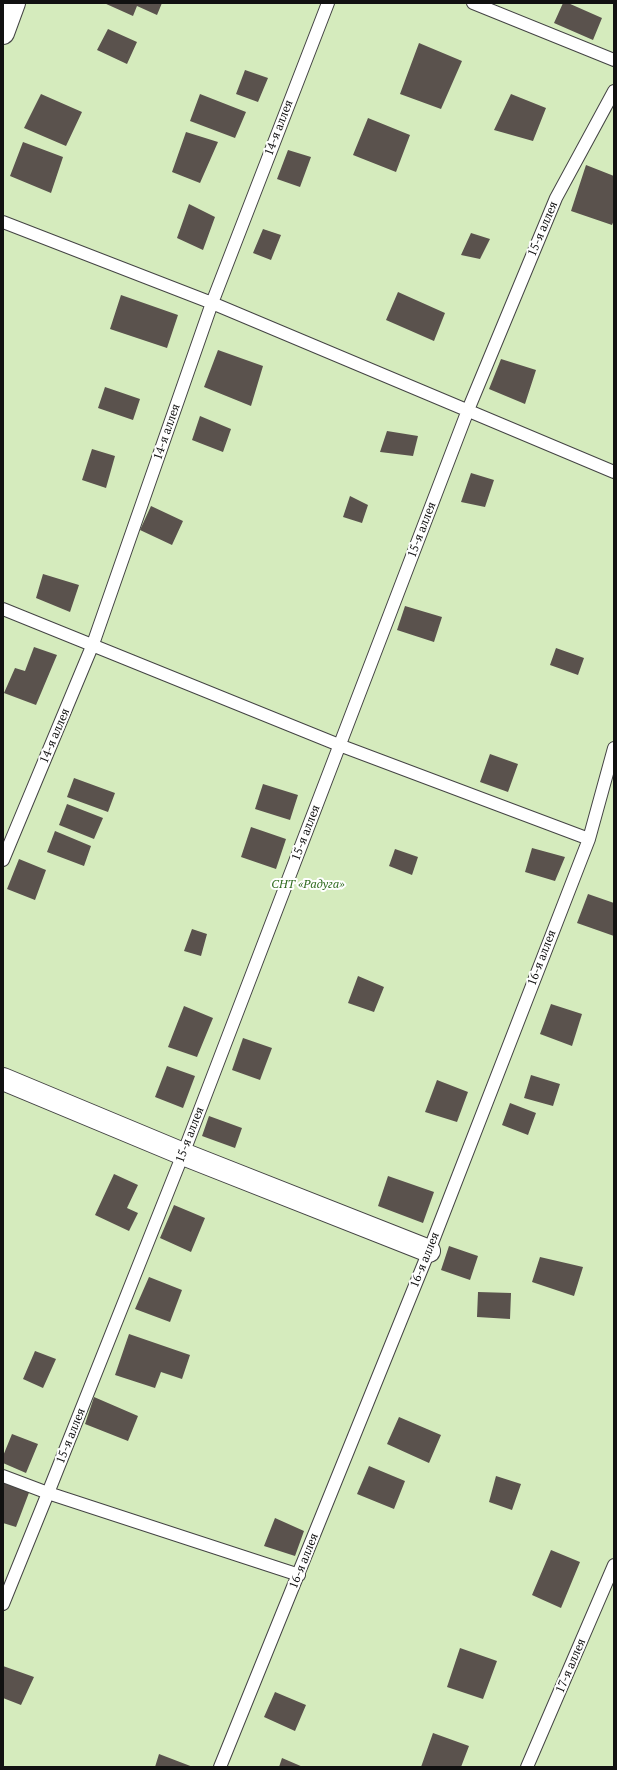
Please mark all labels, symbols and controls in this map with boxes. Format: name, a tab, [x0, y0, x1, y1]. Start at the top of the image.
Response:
street label: 14-я аллея	[262, 98, 296, 158]
street label: 15-я аллея	[525, 199, 561, 259]
street label: 14-я аллея	[151, 402, 183, 462]
street label: 15-я аллея	[405, 500, 439, 560]
street label: 14-я аллея	[37, 706, 73, 766]
street label: 15-я аллея	[289, 803, 323, 863]
park label: СНТ «Радуга»	[271, 878, 345, 892]
street label: 16-я аллея	[525, 928, 559, 988]
street label: 15-я аллея	[173, 1105, 207, 1165]
street label: 16-я аллея	[407, 1230, 443, 1290]
street label: 15-я аллея	[53, 1406, 89, 1466]
street label: 16-я аллея	[286, 1531, 322, 1591]
street label: 17-я аллея	[553, 1637, 589, 1695]

